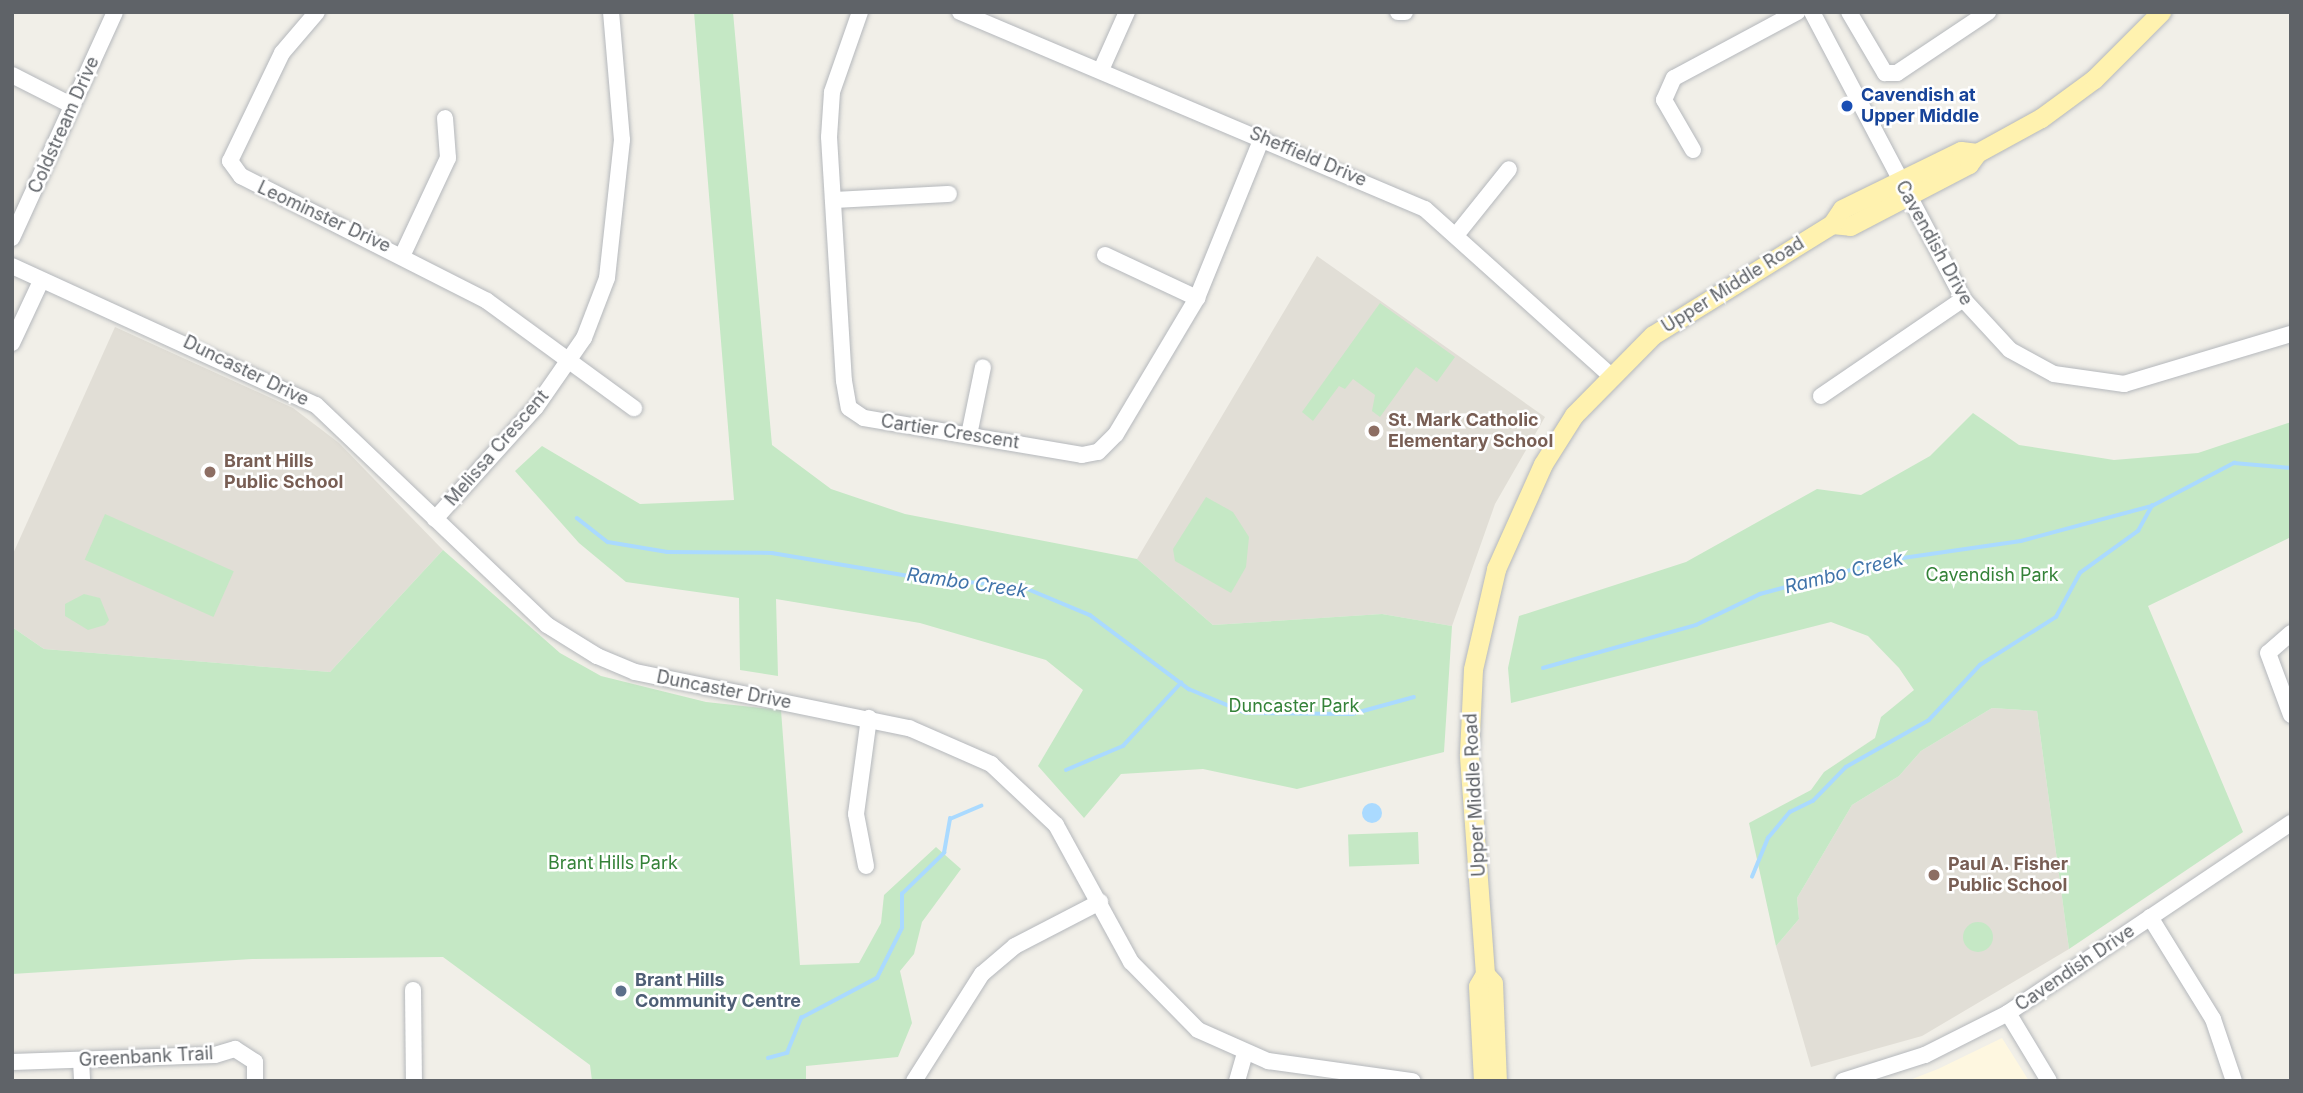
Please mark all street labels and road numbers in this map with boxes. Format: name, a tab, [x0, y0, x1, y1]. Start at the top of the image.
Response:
street label: Coldstream Drive	[24, 53, 104, 197]
street label: Sheffield Drive	[1246, 123, 1370, 191]
street label: Leominster Drive	[254, 177, 394, 257]
street label: Cavendish Drive	[1891, 177, 1977, 309]
street label: Upper Middle Road	[1658, 232, 1808, 338]
street label: Duncaster Drive	[180, 331, 312, 411]
street label: Melissa Crescent	[441, 386, 553, 510]
street label: Cartier Crescent	[879, 410, 1021, 454]
street label: Duncaster Drive	[655, 666, 793, 714]
street label: Upper Middle Road	[1460, 713, 1490, 877]
street label: Cavendish Drive	[2011, 920, 2139, 1016]
street label: Greenbank Trail	[78, 1043, 214, 1071]

